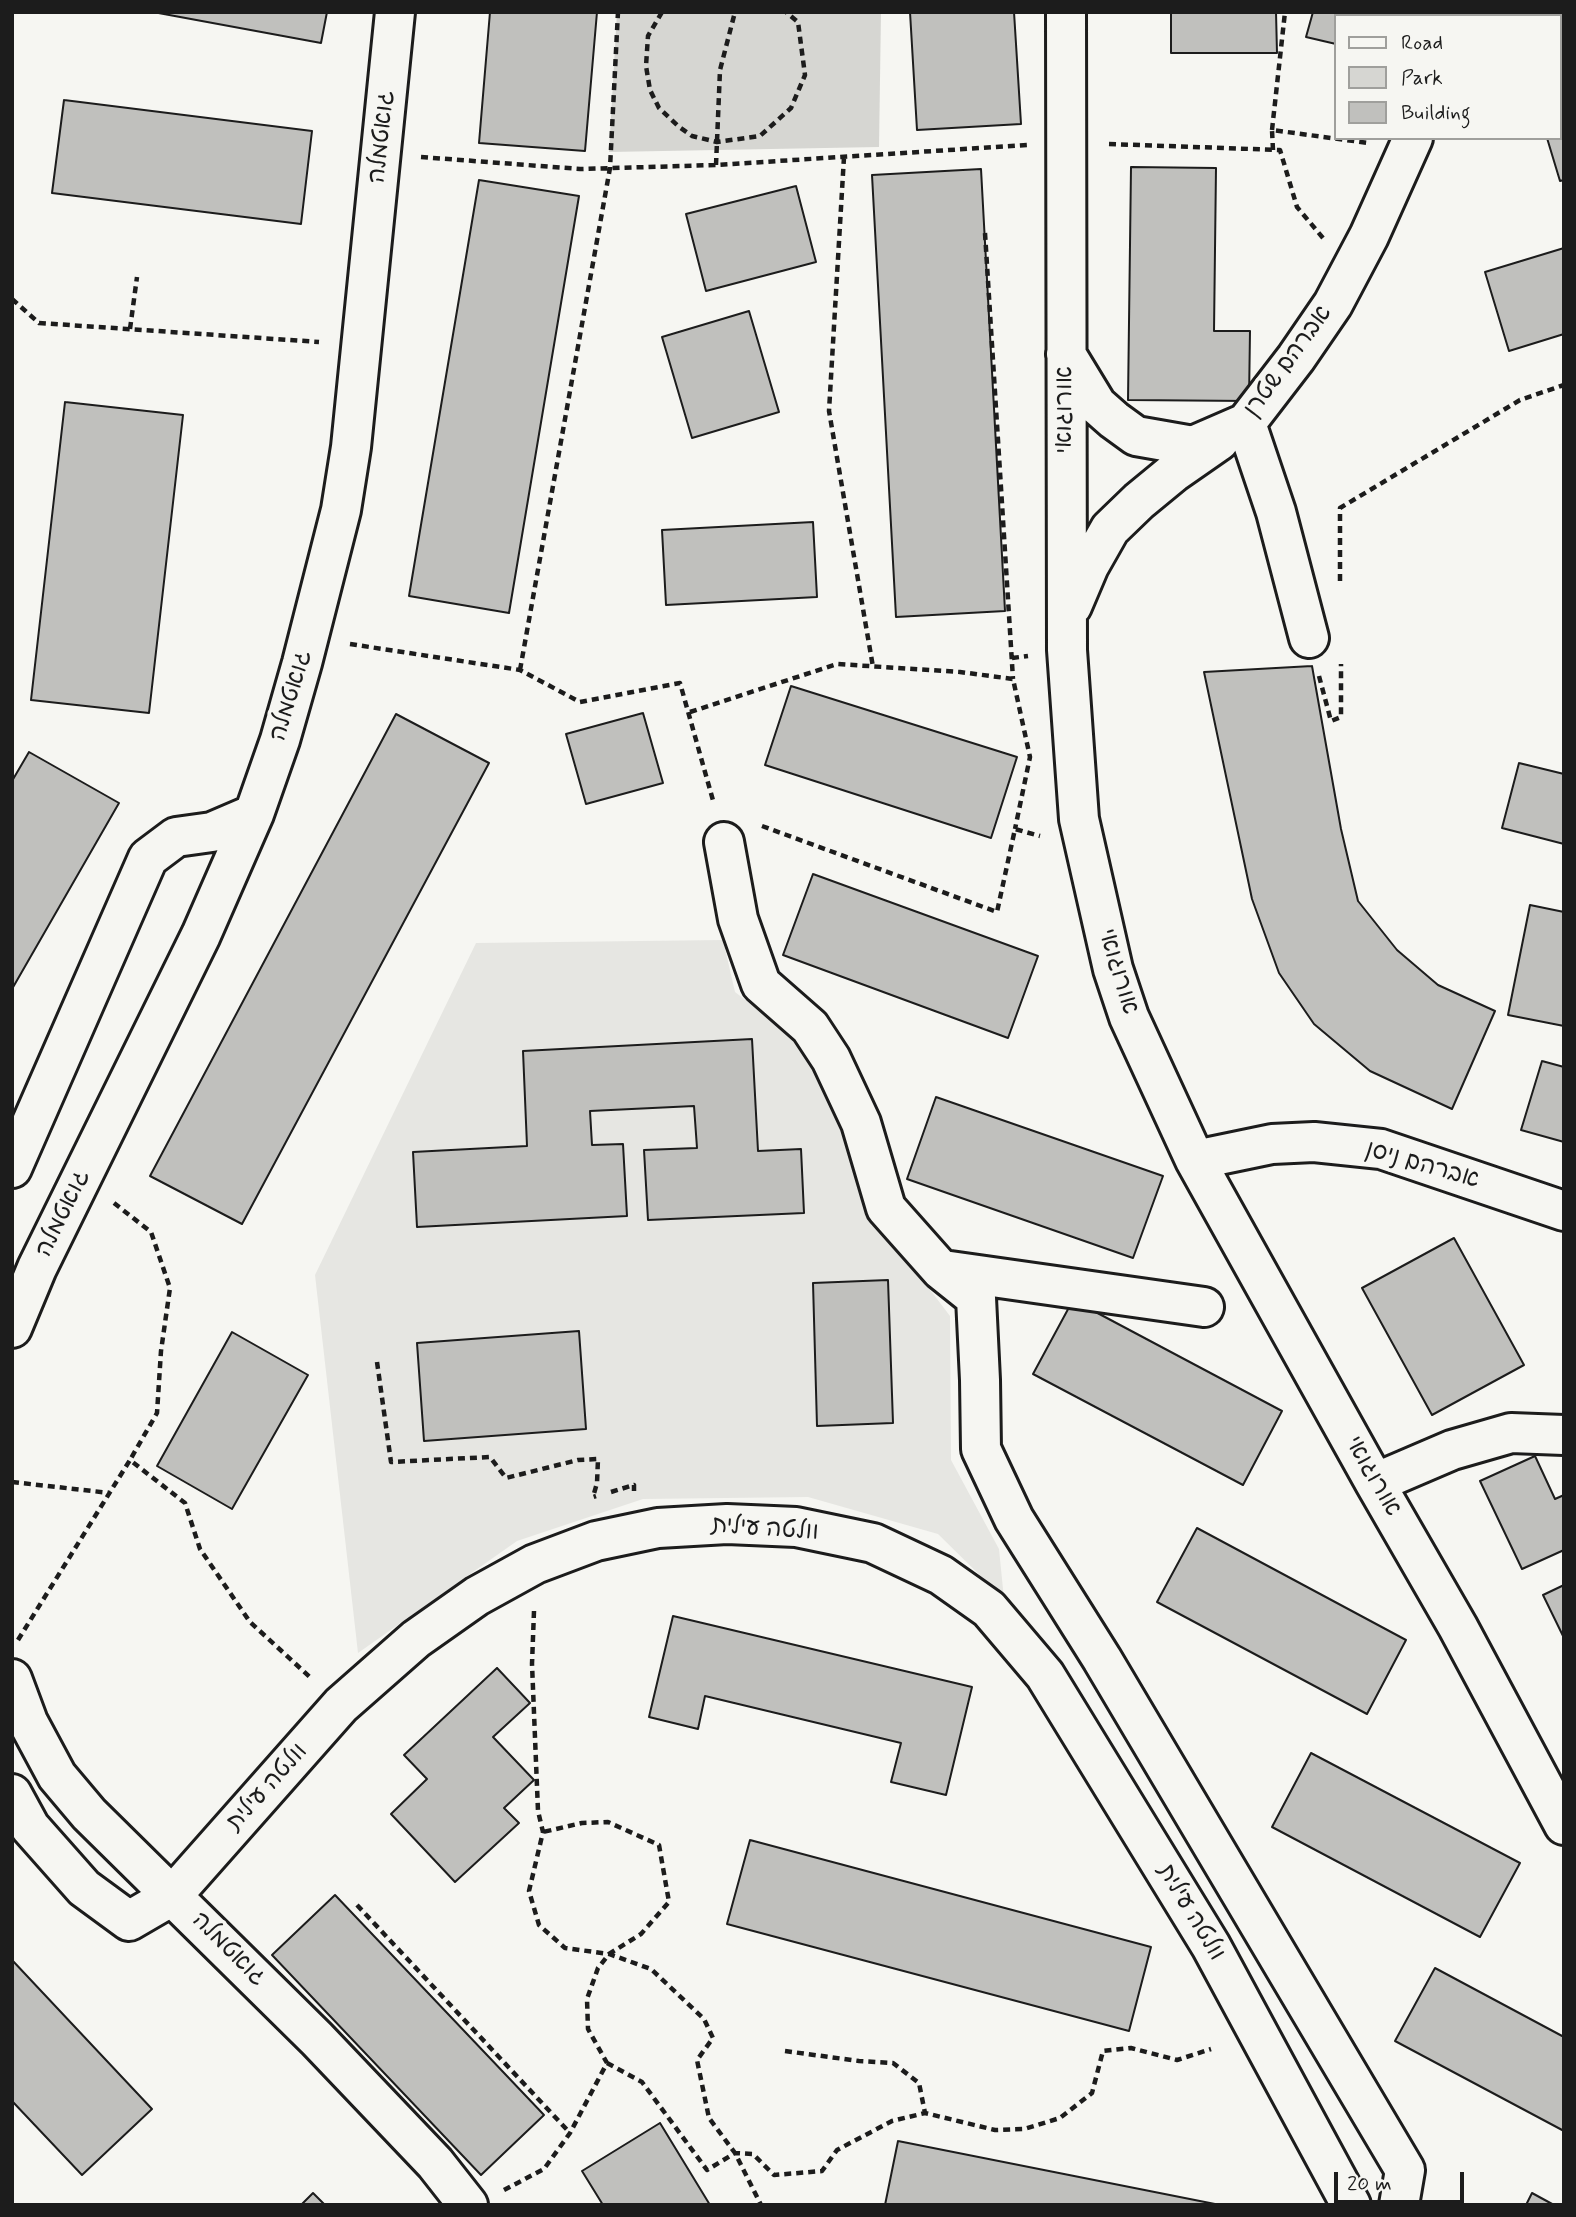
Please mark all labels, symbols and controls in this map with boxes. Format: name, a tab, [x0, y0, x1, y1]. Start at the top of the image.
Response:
legend	[1334, 14, 1562, 140]
text: Road	[1401, 29, 1443, 57]
text: Park	[1401, 64, 1443, 92]
street label: גואטמלה	[364, 89, 402, 185]
text: Building	[1401, 99, 1471, 127]
street label: אברהם שטרן	[1239, 300, 1339, 424]
street label: אורוגואי	[1052, 366, 1080, 454]
street label: גואטמלה	[265, 647, 319, 745]
street label: אורוגואי	[1090, 926, 1144, 1018]
street label: אברהם ניסן	[1362, 1136, 1482, 1196]
street label: גואטמלה	[31, 1166, 97, 1262]
street label: אורוגואי	[1338, 1432, 1406, 1522]
street label: וולטה עילית	[710, 1512, 820, 1548]
street label: וולטה עילית	[221, 1738, 315, 1838]
street label: וולטה עילית	[1150, 1860, 1230, 1966]
street label: גואטמלה	[185, 1907, 271, 1993]
scale bar	[1338, 2158, 1468, 2202]
text: 20 m	[1347, 2170, 1392, 2198]

